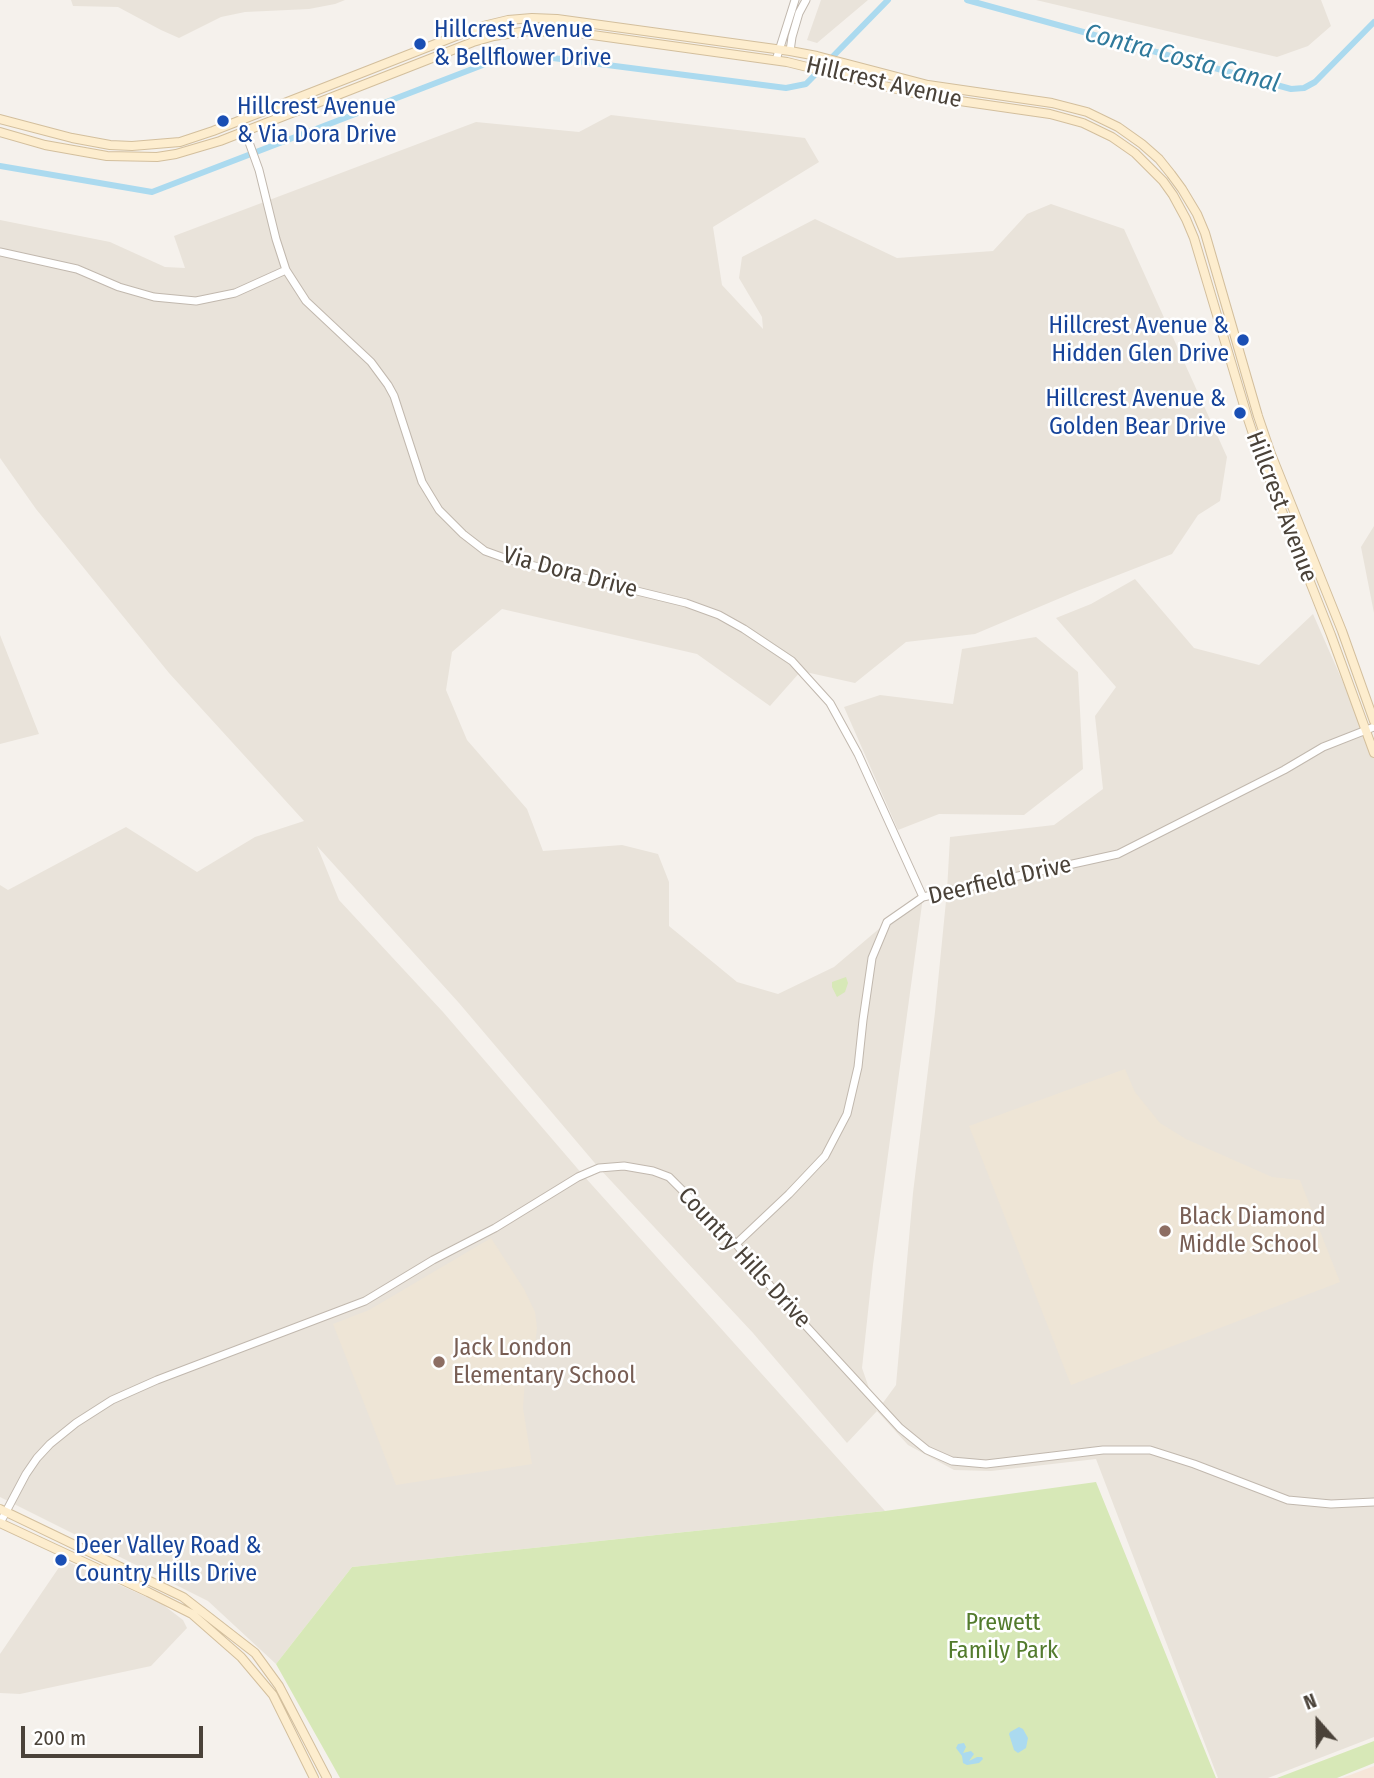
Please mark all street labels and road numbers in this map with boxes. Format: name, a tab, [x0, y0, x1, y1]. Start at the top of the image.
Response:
street label: Hillcrest Avenue	[803, 51, 965, 115]
street label: Hillcrest Avenue	[1239, 428, 1323, 586]
street label: Via Dora Drive	[500, 541, 640, 605]
street label: Deerfield Drive	[926, 851, 1074, 911]
street label: Country Hills Drive	[671, 1182, 817, 1334]

